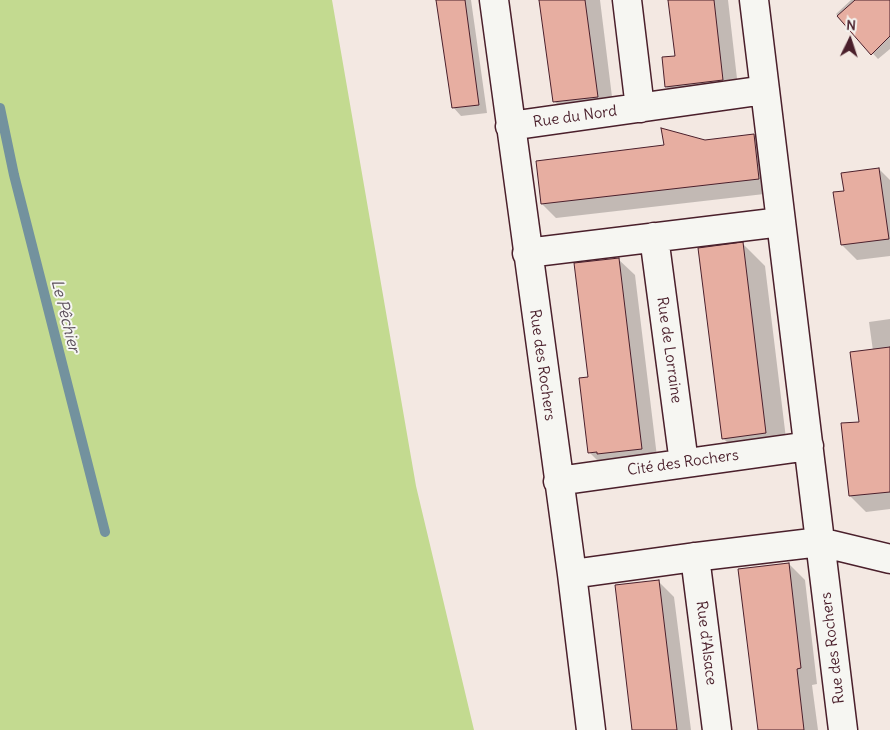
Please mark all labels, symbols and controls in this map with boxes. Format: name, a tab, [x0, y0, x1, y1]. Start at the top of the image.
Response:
north arrow	[825, 15, 875, 65]
text: N	[846, 16, 857, 34]
street label: Rue du Nord	[532, 102, 618, 132]
water label: Le Pêchier	[47, 278, 83, 354]
street label: Rue de Lorraine	[653, 296, 685, 404]
street label: Rue des Rochers	[525, 308, 559, 422]
street label: Cité des Rochers	[626, 446, 740, 480]
street label: Rue des Rochers	[817, 591, 849, 705]
street label: Rue d'Alsace	[692, 600, 720, 686]

